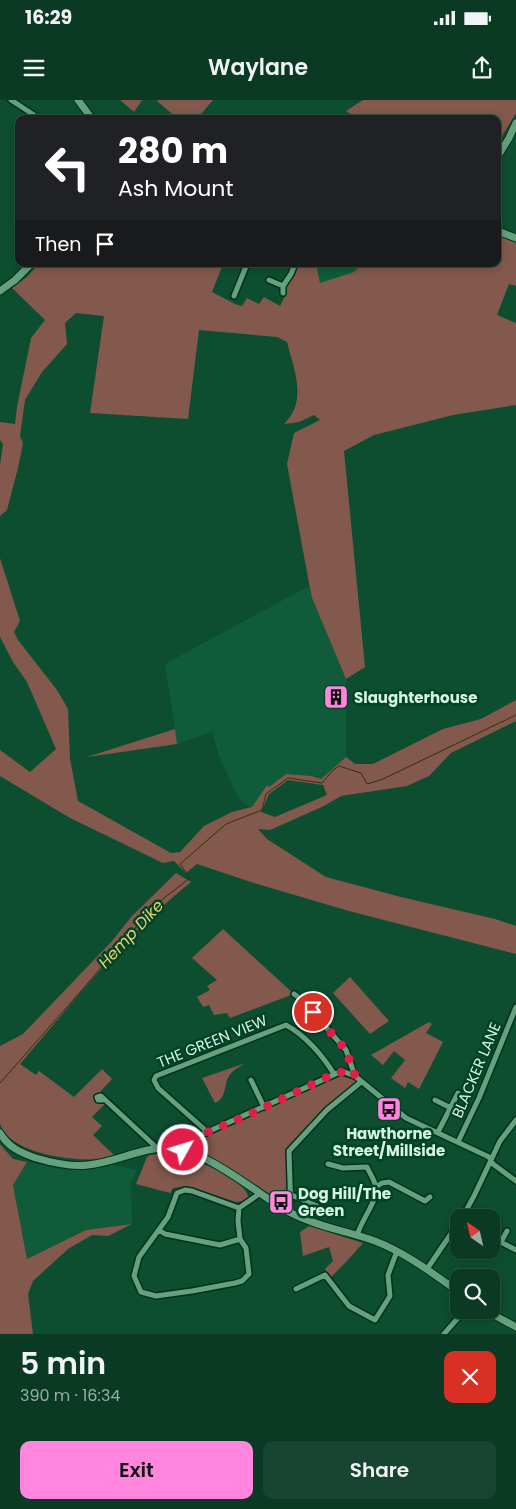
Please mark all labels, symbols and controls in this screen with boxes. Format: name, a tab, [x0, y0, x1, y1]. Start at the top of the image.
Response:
text: 16:29	[25, 4, 72, 31]
text: Waylane	[208, 52, 308, 83]
icon: menu	[20, 54, 48, 82]
icon: share	[468, 54, 496, 82]
text: 280 m	[118, 126, 228, 175]
icon: left	[35, 135, 100, 200]
text: Ash Mount	[118, 173, 233, 204]
icon: arrive	[91, 230, 119, 258]
text: Then	[35, 231, 81, 258]
building icon: Slaughterhouse	[323, 684, 349, 710]
place label: Slaughterhouse	[354, 687, 477, 708]
water label: Hemp Dike	[93, 894, 169, 973]
pin	[292, 991, 334, 1033]
icon: arrive	[299, 998, 327, 1026]
street label: THE GREEN VIEW	[154, 1009, 271, 1073]
street label: BLACKER LANE	[446, 1019, 506, 1121]
bus stop icon: Hawthorne Street/Millside	[376, 1096, 402, 1122]
position arrow	[156, 1123, 208, 1175]
place label: Hawthorne Street/Millside	[333, 1123, 445, 1161]
place label: Dog Hill/The Green	[298, 1183, 391, 1221]
bus stop icon: Dog Hill/The Green	[268, 1189, 294, 1215]
north arrow	[450, 1209, 500, 1259]
map controls	[450, 1209, 500, 1319]
button: search	[450, 1269, 500, 1319]
text: 5 min	[20, 1342, 106, 1385]
button: close	[444, 1351, 496, 1403]
text: 390 m · 16:34	[20, 1384, 120, 1407]
button: Exit	[20, 1441, 253, 1499]
button: Share	[263, 1441, 496, 1499]

